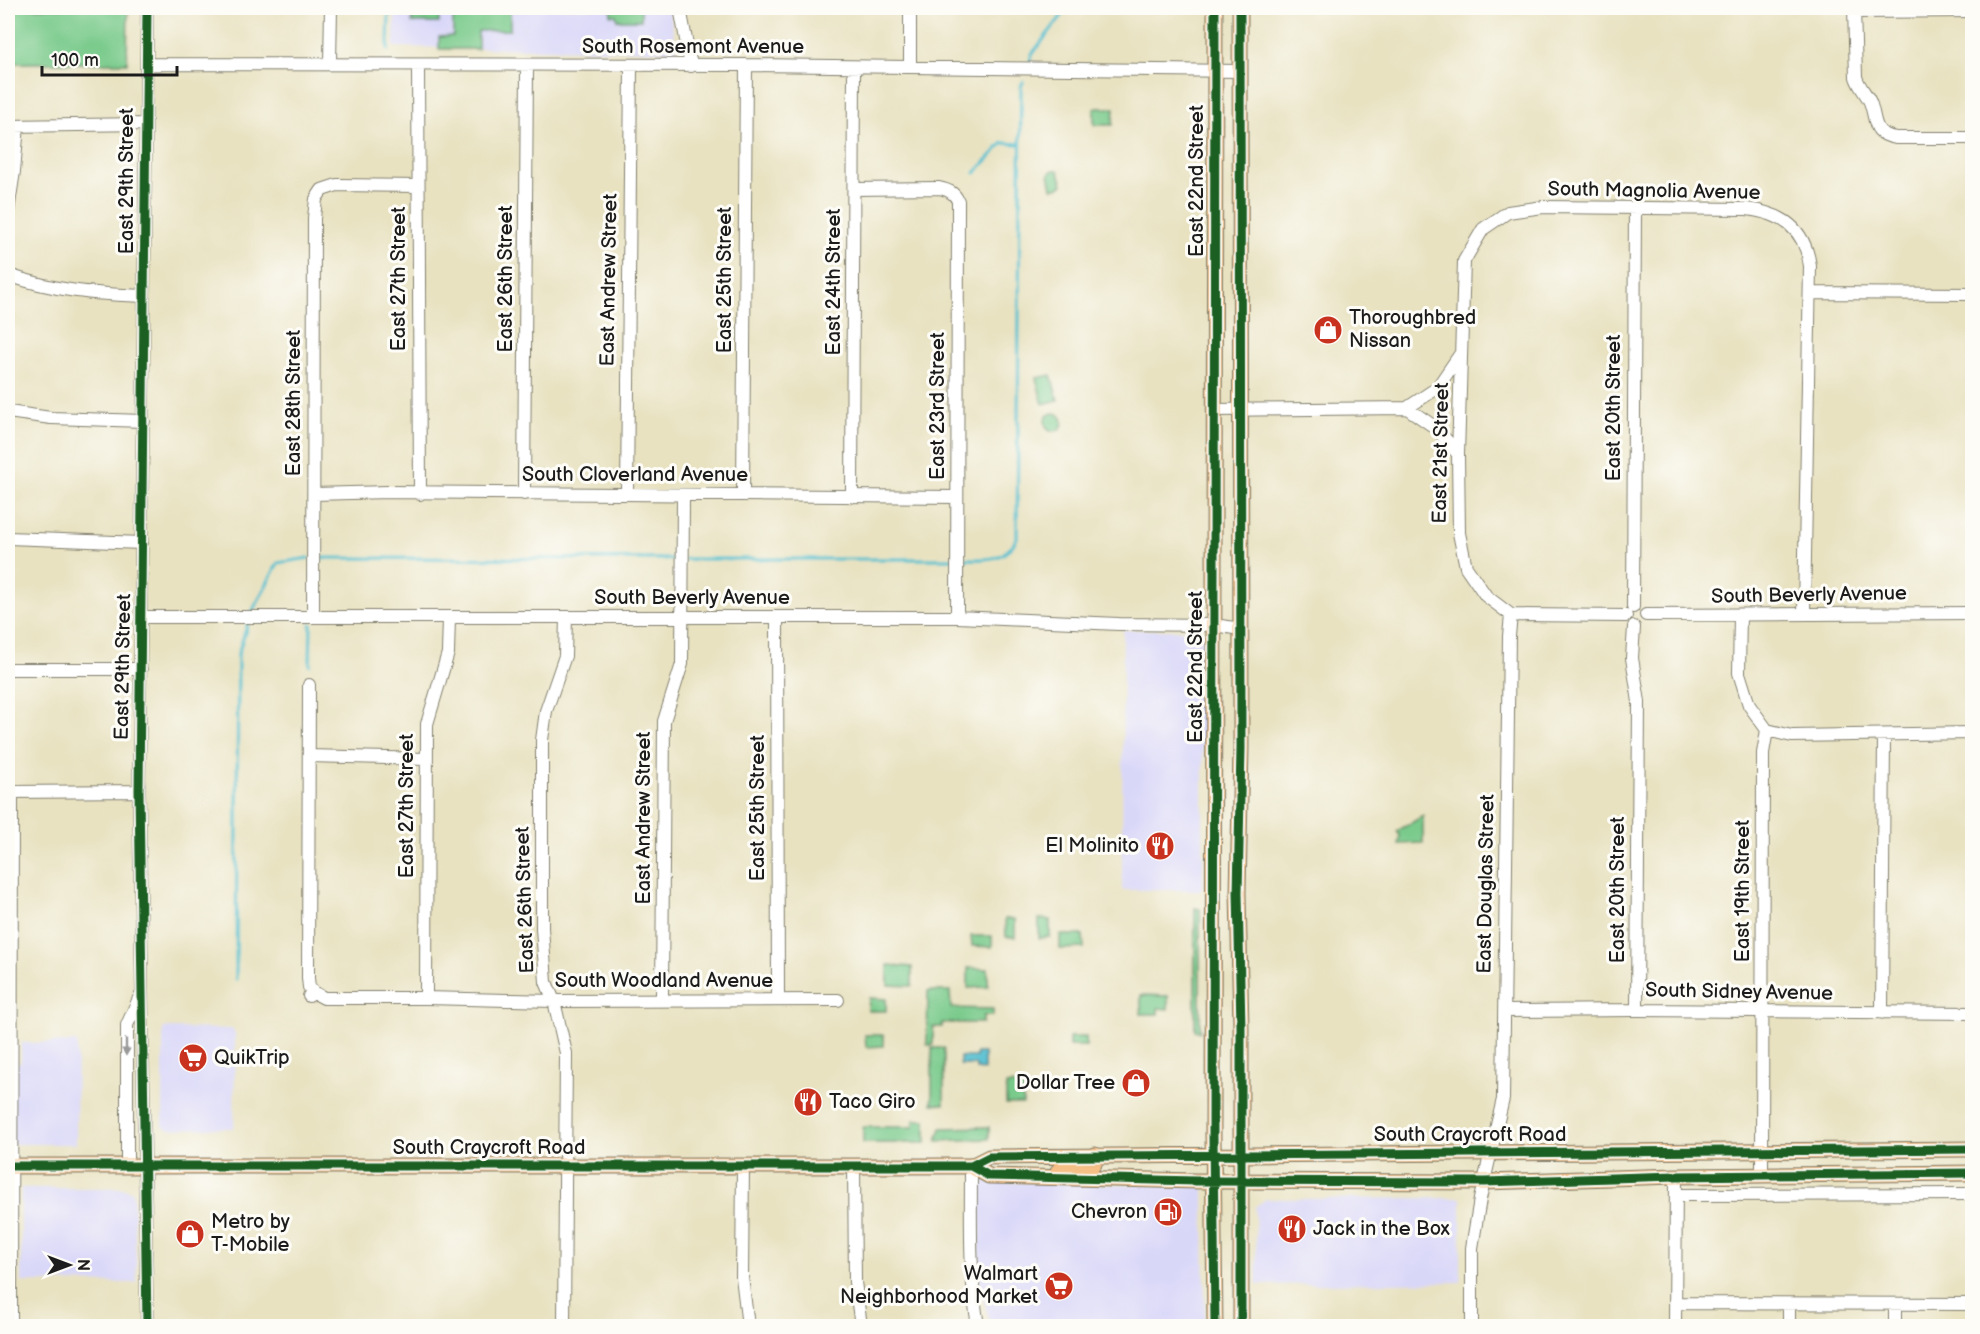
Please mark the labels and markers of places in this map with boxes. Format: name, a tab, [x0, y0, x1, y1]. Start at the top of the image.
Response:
place label: Thoroughbred Nissan	[1349, 306, 1476, 353]
shop icon: Thoroughbred Nissan	[1312, 314, 1344, 346]
restaurant icon: El Molinito	[1144, 830, 1176, 862]
place label: El Molinito	[1045, 834, 1139, 858]
supermarket icon: QuikTrip	[177, 1042, 209, 1074]
place label: QuikTrip	[214, 1046, 290, 1070]
shop icon: Dollar Tree	[1120, 1067, 1152, 1099]
place label: Dollar Tree	[1016, 1071, 1115, 1095]
restaurant icon: Taco Giro	[792, 1086, 824, 1118]
place label: Taco Giro	[829, 1090, 916, 1114]
fuel station icon: Chevron	[1152, 1196, 1184, 1228]
place label: Chevron	[1071, 1200, 1147, 1224]
place label: Metro by T-Mobile	[211, 1210, 290, 1257]
restaurant icon: Jack in the Box	[1276, 1213, 1308, 1245]
place label: Jack in the Box	[1313, 1217, 1450, 1241]
shop icon: Metro by T-Mobile	[174, 1218, 206, 1250]
place label: Walmart Neighborhood Market	[840, 1262, 1038, 1309]
supermarket icon: Walmart Neighborhood Market	[1043, 1270, 1075, 1302]

